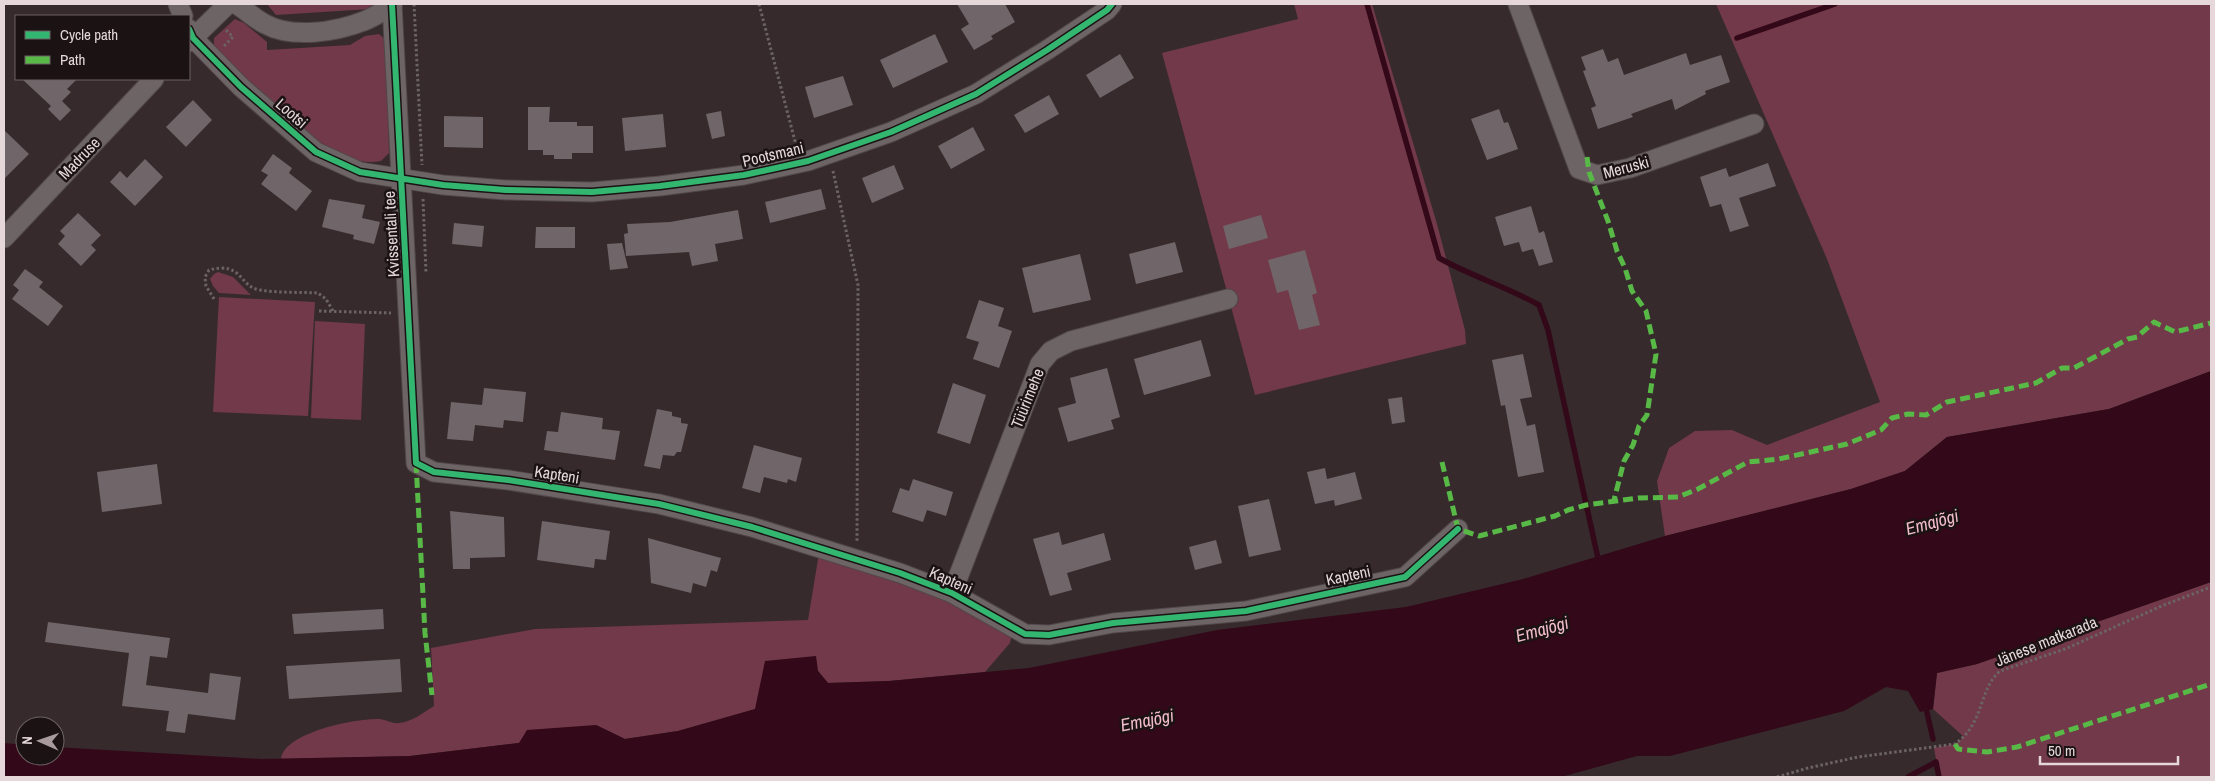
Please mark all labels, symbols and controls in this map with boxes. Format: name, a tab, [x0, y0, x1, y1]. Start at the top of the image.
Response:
legend	[15, 15, 190, 80]
text: Cycle path	[60, 24, 118, 45]
text: Path	[60, 49, 85, 70]
street label: Lootsi	[271, 93, 313, 133]
street label: Madruse	[53, 132, 105, 184]
street label: Pootsmani	[740, 136, 806, 172]
street label: Meruski	[1601, 150, 1651, 184]
street label: Kvissentali tee	[378, 190, 404, 278]
street label: Tüürimehe	[1005, 365, 1049, 431]
street label: Kapteni	[533, 460, 581, 488]
water label: Emajõgi	[1903, 503, 1961, 541]
street label: Kapteni	[1324, 560, 1372, 590]
street label: Kapteni	[926, 561, 976, 599]
water label: Emajõgi	[1513, 610, 1571, 648]
street label: Jänese matkarada	[1992, 610, 2101, 671]
water label: Emajõgi	[1118, 703, 1176, 737]
north arrow	[15, 716, 65, 766]
scale bar	[2040, 734, 2178, 766]
text: N	[18, 736, 36, 745]
text: 50 m	[2048, 740, 2075, 761]

